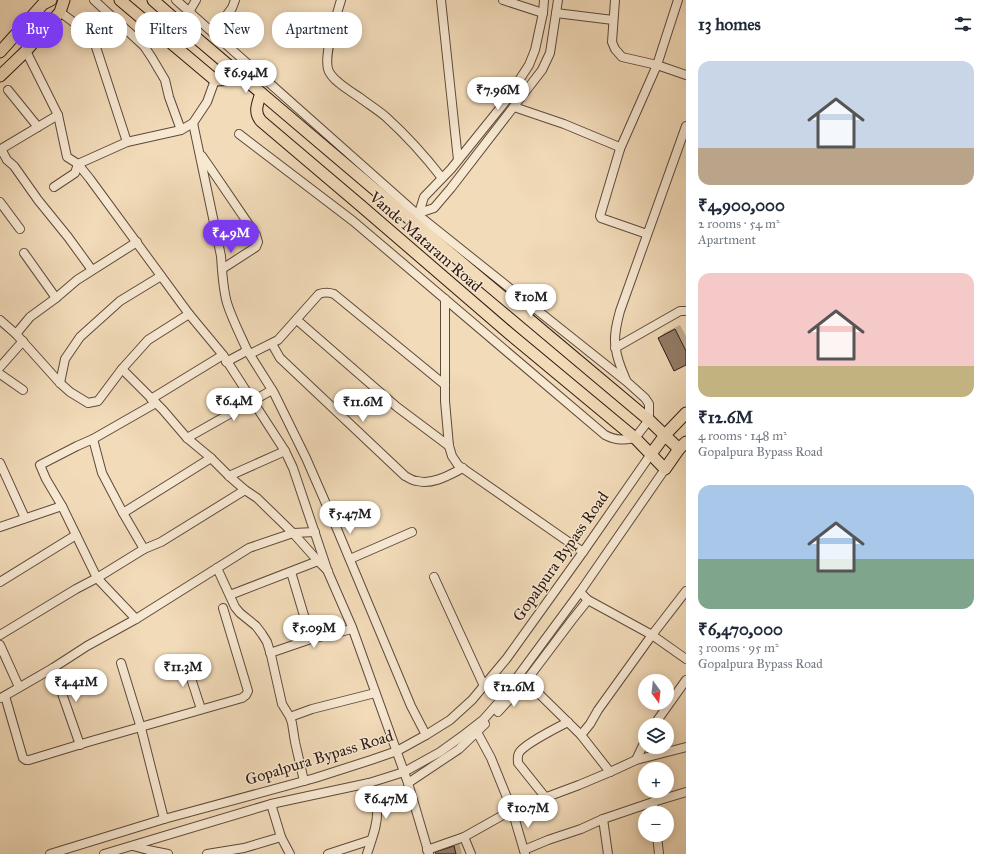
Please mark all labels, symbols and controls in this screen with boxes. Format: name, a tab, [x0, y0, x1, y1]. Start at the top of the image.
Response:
chip: Buy	[12, 12, 63, 48]
chip: Rent	[71, 12, 127, 48]
chip: Filters	[135, 12, 201, 48]
chip: New	[209, 12, 264, 48]
chip: Apartment	[272, 12, 362, 48]
icon: filters	[952, 13, 974, 35]
text: 13 homes	[698, 14, 761, 35]
pin: ₹6.94M	[213, 60, 279, 94]
text: ₹6.94M	[224, 65, 268, 81]
pin: ₹7.96M	[465, 77, 531, 111]
text: ₹7.96M	[476, 82, 520, 98]
icon: home	[800, 87, 872, 159]
street label: Vande Mataram Road	[365, 187, 486, 295]
text: ₹4,900,000	[698, 195, 785, 216]
text: 2 rooms · 54 m²	[698, 216, 780, 232]
pin: ₹4.9M	[203, 220, 259, 254]
text: ₹4.9M	[212, 225, 250, 241]
text: Apartment	[698, 232, 756, 248]
pin: ₹10M	[507, 284, 555, 318]
text: ₹10M	[514, 289, 548, 305]
icon: home	[800, 299, 872, 371]
pin: ₹6.4M	[206, 388, 262, 422]
pin: ₹11.6M	[330, 389, 396, 423]
text: ₹6.4M	[215, 393, 253, 409]
text: ₹11.6M	[343, 394, 383, 410]
text: ₹12.6M	[698, 407, 753, 428]
text: 4 rooms · 148 m²	[698, 428, 787, 444]
text: Gopalpura Bypass Road	[698, 444, 823, 460]
street label: Gopalpura Bypass Road	[509, 488, 612, 625]
pin: ₹5.47M	[317, 501, 383, 535]
text: ₹5.47M	[329, 506, 372, 522]
icon: home	[800, 511, 872, 583]
pin: ₹5.09M	[281, 615, 347, 649]
text: ₹6,470,000	[698, 619, 783, 640]
text: ₹5.09M	[292, 620, 336, 636]
text: 3 rooms · 95 m²	[698, 640, 779, 656]
pin: ₹11.3M	[150, 654, 216, 688]
text: Gopalpura Bypass Road	[698, 656, 823, 672]
text: ₹11.3M	[163, 659, 203, 675]
pin: ₹4.41M	[43, 669, 109, 703]
text: ₹4.41M	[54, 674, 98, 690]
pin: ₹12.6M	[481, 674, 547, 708]
north arrow	[638, 674, 674, 710]
map controls	[638, 674, 674, 842]
text: ₹12.6M	[493, 679, 535, 695]
button: layers	[638, 718, 674, 754]
street label: Gopalpura Bypass Road	[243, 726, 395, 789]
button: +	[638, 762, 674, 798]
pin: ₹6.47M	[353, 786, 419, 820]
text: ₹6.47M	[364, 791, 408, 807]
pin: ₹10.7M	[495, 795, 561, 829]
text: ₹10.7M	[507, 800, 549, 816]
button: −	[638, 806, 674, 842]

